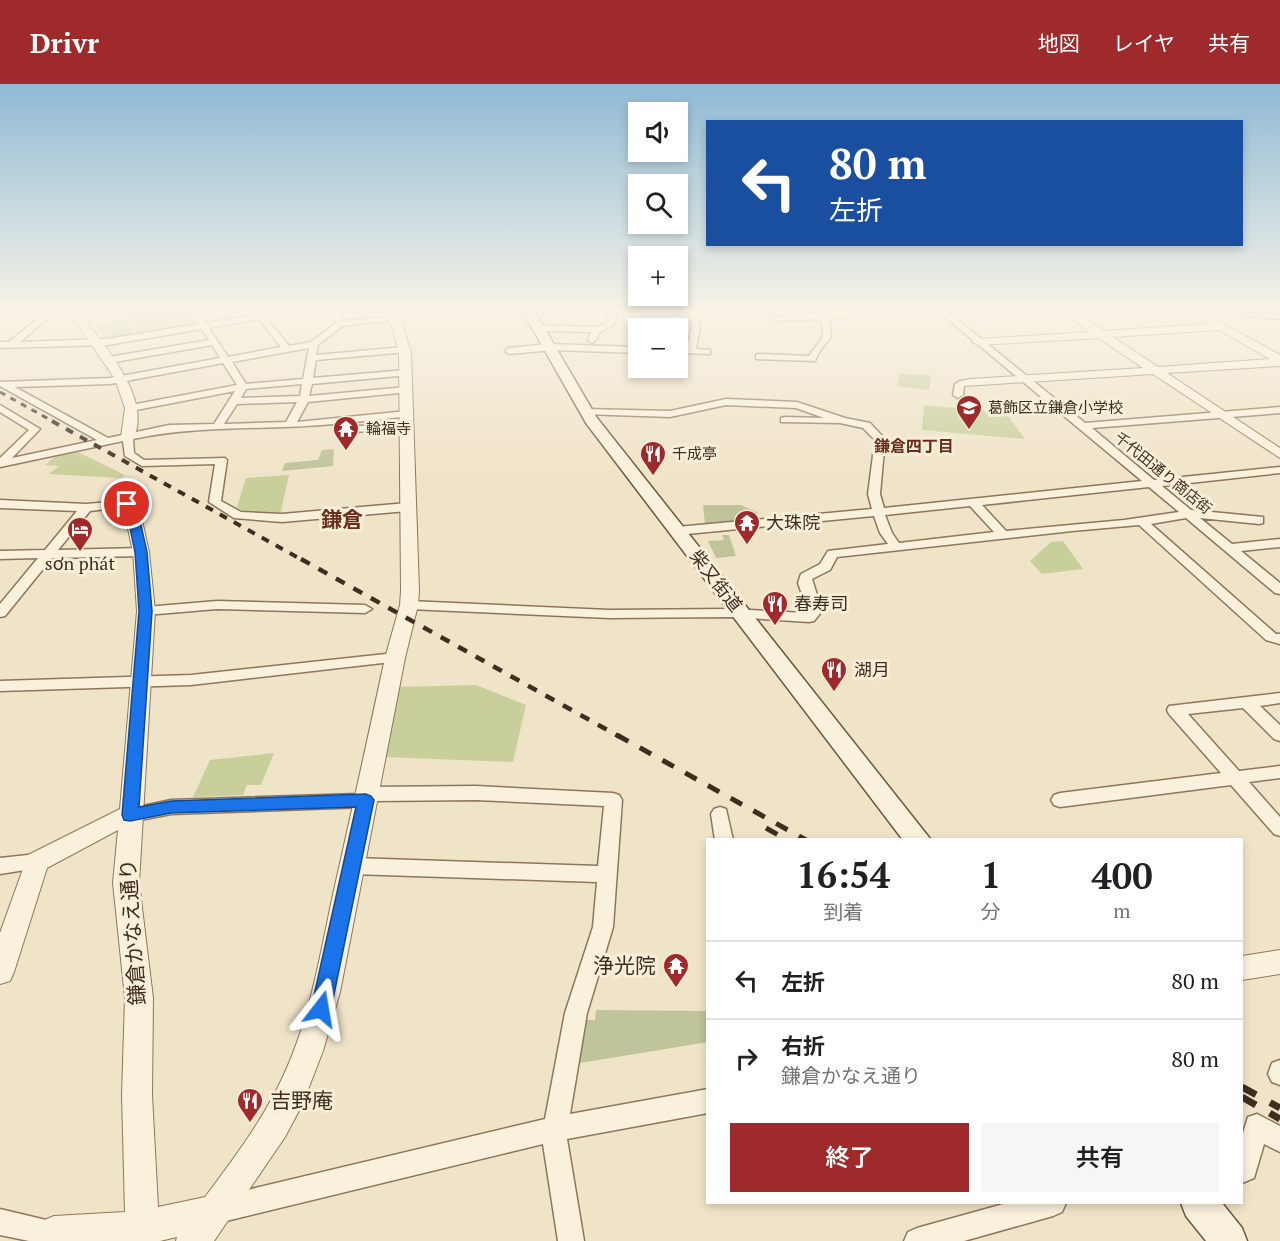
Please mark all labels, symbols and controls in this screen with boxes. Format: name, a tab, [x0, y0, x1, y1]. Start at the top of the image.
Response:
text: Drivr	[30, 24, 99, 61]
text: 地図	[1038, 29, 1080, 57]
text: レイヤ	[1113, 29, 1175, 57]
text: 共有	[1208, 29, 1250, 57]
map controls	[628, 102, 688, 378]
button: sound	[628, 102, 688, 162]
text: 80 m	[829, 135, 927, 191]
icon: left	[730, 144, 808, 222]
button: search	[628, 174, 688, 234]
text: 左折	[829, 192, 883, 228]
button: +	[628, 246, 688, 306]
button: −	[628, 318, 688, 378]
school or university icon: 葛飾区立鎌倉小学校	[954, 393, 984, 431]
place label: 葛飾区立鎌倉小学校	[988, 397, 1123, 417]
temple icon: 輪福寺	[331, 414, 361, 452]
place label: 輪福寺	[366, 418, 411, 438]
street label: 千代田通り商店街	[1111, 427, 1217, 518]
district label: 鎌倉四丁目	[874, 435, 954, 457]
restaurant icon: 千成亭	[638, 439, 668, 477]
place label: 千成亭	[672, 443, 717, 463]
pin	[101, 478, 152, 529]
icon: arrive	[110, 487, 143, 520]
district label: 鎌倉	[321, 505, 363, 533]
temple icon: 大珠院	[732, 508, 762, 546]
place label: 大珠院	[766, 510, 820, 534]
hotel icon: sơn phát	[65, 515, 95, 553]
street label: 柴又街道	[685, 545, 748, 616]
place label: sơn phát	[45, 551, 115, 575]
restaurant icon: 春寿司	[760, 589, 790, 627]
place label: 春寿司	[794, 591, 848, 615]
restaurant icon: 湖月	[819, 655, 849, 693]
place label: 湖月	[854, 657, 890, 681]
text: 16:54	[796, 851, 890, 898]
text: 1	[981, 851, 1001, 898]
text: 400	[1091, 852, 1153, 899]
street label: 鎌倉かなえ通り	[113, 858, 151, 1006]
text: m	[1113, 897, 1131, 924]
text: 到着	[823, 898, 863, 925]
text: 分	[981, 898, 1001, 925]
place label: 浄光院	[593, 951, 656, 979]
temple icon: 浄光院	[661, 951, 691, 989]
icon: left	[730, 964, 763, 997]
text: 80 m	[1171, 966, 1219, 995]
text: 左折	[781, 967, 825, 996]
position arrow	[289, 977, 353, 1041]
text: 右折	[781, 1031, 825, 1060]
icon: right	[730, 1042, 763, 1075]
text: 80 m	[1171, 1044, 1219, 1073]
text: 鎌倉かなえ通り	[781, 1062, 921, 1089]
restaurant icon: 吉野庵	[235, 1086, 265, 1124]
place label: 吉野庵	[270, 1086, 333, 1114]
button: 終了	[730, 1123, 969, 1192]
button: 共有	[981, 1123, 1219, 1192]

